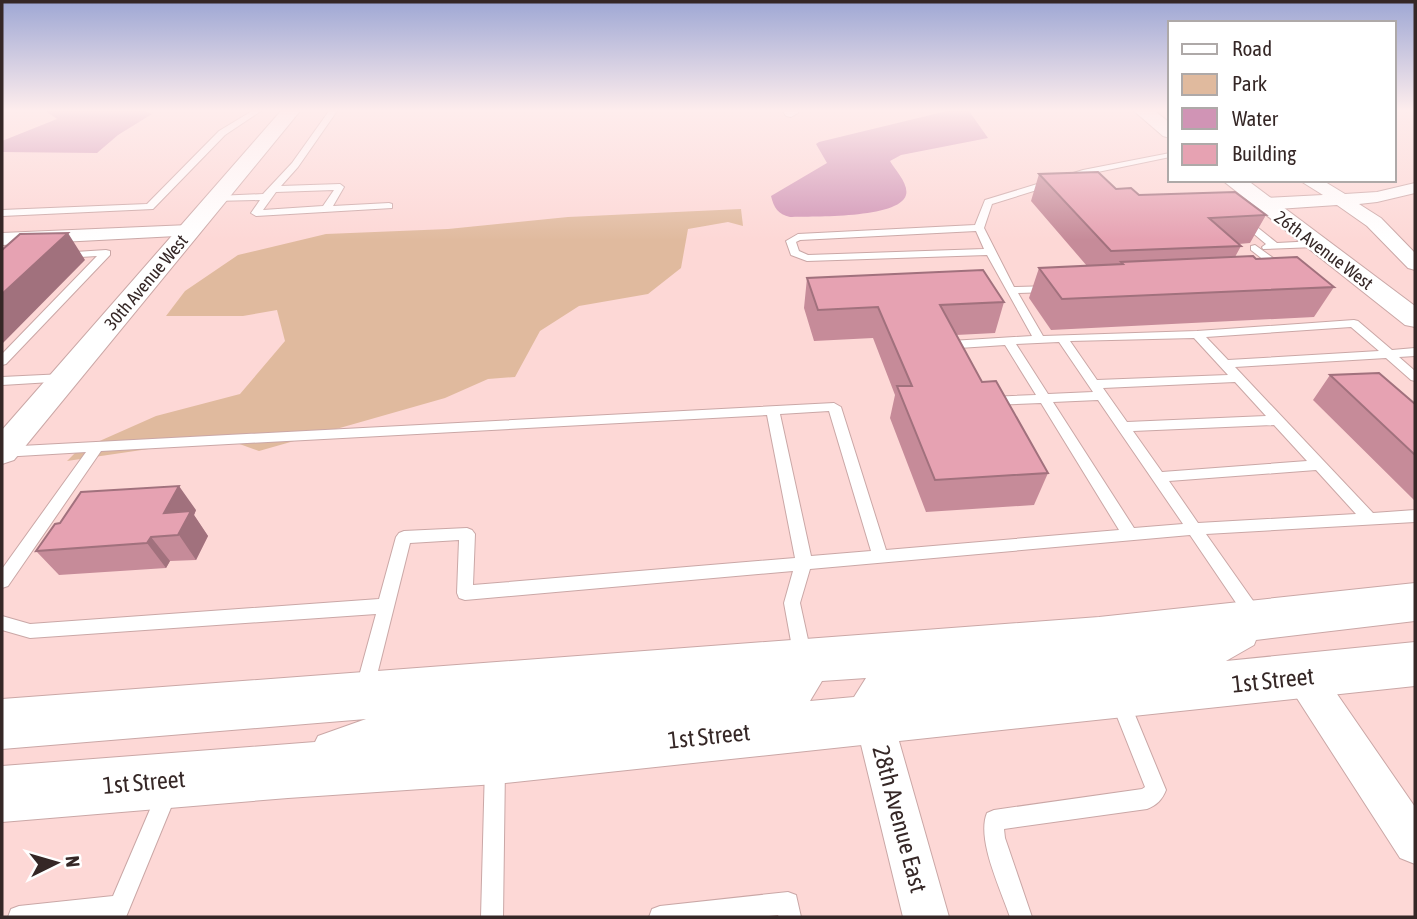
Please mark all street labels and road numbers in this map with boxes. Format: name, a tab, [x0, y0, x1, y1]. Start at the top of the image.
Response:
street label: 26th Avenue West	[1271, 206, 1377, 294]
street label: 30th Avenue West	[100, 230, 192, 334]
street label: 1st Street	[1231, 662, 1316, 698]
street label: 1st Street	[667, 718, 752, 754]
street label: 28th Avenue East	[867, 743, 933, 895]
street label: 1st Street	[102, 765, 186, 799]

